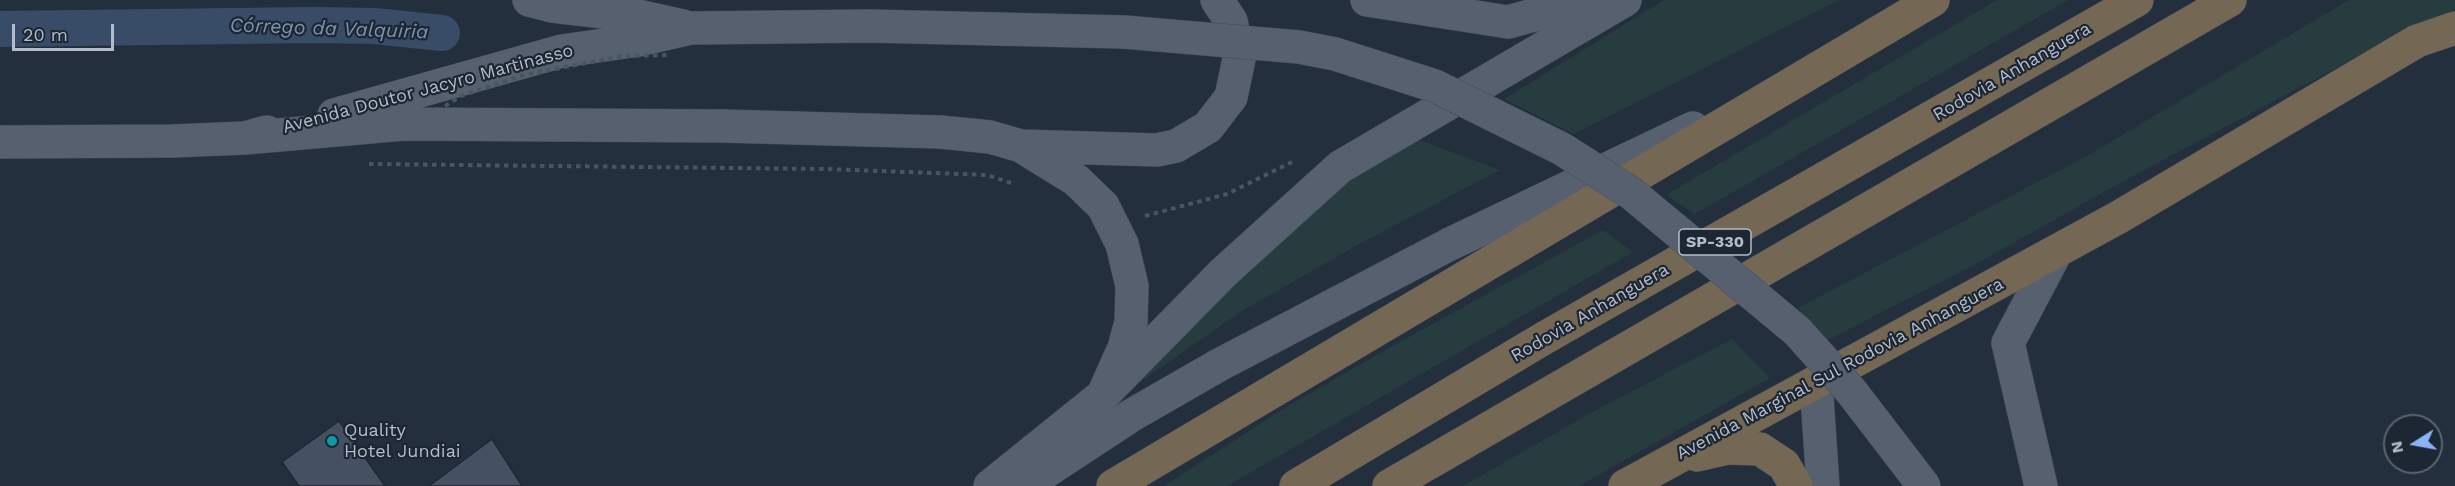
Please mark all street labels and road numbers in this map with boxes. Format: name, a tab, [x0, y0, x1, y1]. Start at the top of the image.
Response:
street label: Rodovia Anhanguera	[1929, 18, 2095, 126]
street label: Avenida Doutor Jacyro Martinasso	[280, 40, 576, 138]
road number: SP-330	[1679, 229, 1751, 255]
street label: Rodovia Anhanguera	[1507, 259, 1673, 367]
street label: Avenida Marginal Sul Rodovia Anhanguera	[1673, 273, 2007, 465]

